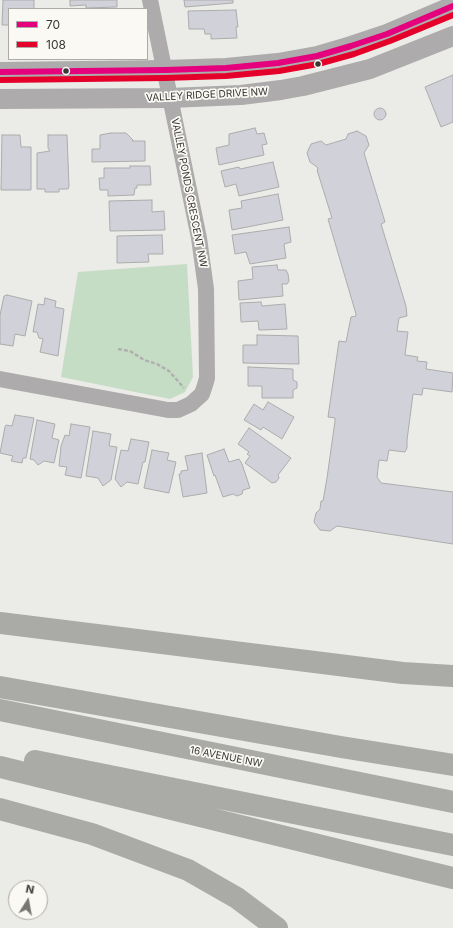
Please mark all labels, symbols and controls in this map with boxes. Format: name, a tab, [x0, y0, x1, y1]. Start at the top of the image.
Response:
legend	[8, 8, 148, 60]
text: 70	[46, 17, 60, 32]
text: 108	[46, 37, 66, 52]
unlabelled marker	[313, 59, 323, 69]
unlabelled marker	[61, 66, 71, 76]
street label: VALLEY RIDGE DRIVE NW	[146, 86, 268, 104]
street label: VALLEY PONDS CRESCENT NW	[169, 117, 209, 269]
street label: 16 AVENUE NW	[189, 744, 263, 770]
north arrow	[8, 880, 48, 920]
text: N	[25, 882, 36, 897]

